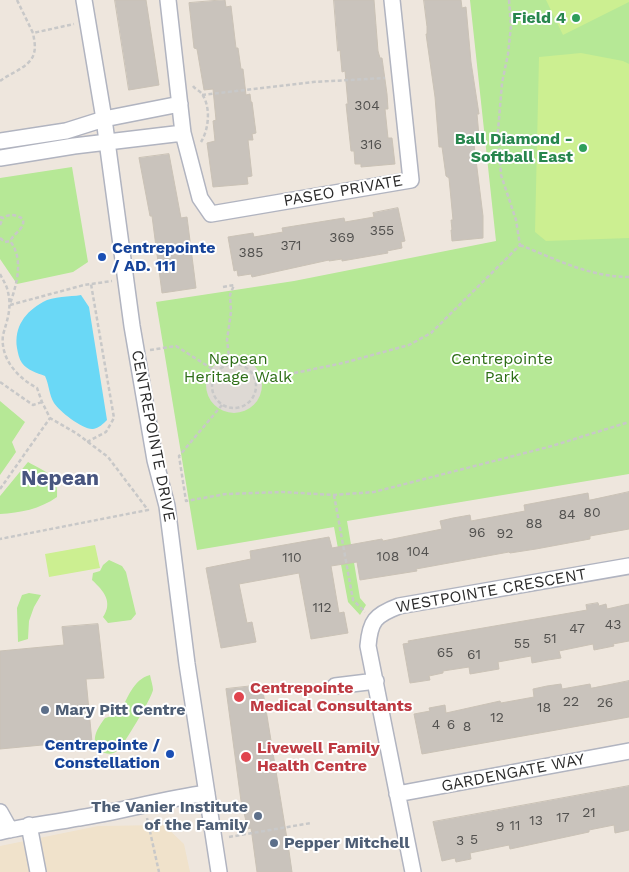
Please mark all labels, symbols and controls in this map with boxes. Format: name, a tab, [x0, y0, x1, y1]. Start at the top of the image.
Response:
place label: Field 4	[512, 8, 566, 28]
marker: Field 4	[570, 12, 582, 24]
house number: 304	[354, 98, 380, 114]
place label: Ball Diamond - Softball East	[455, 129, 573, 167]
house number: 316	[360, 137, 382, 153]
marker: Ball Diamond - Softball East	[577, 142, 589, 154]
street label: PASEO PRIVATE	[282, 171, 404, 211]
house number: 355	[370, 223, 394, 239]
house number: 369	[329, 230, 355, 246]
place label: Centrepointe / AD. 111	[112, 238, 215, 276]
house number: 371	[281, 238, 301, 254]
house number: 385	[239, 245, 263, 261]
marker: Centrepointe / AD. 111	[96, 251, 108, 263]
street label: CENTREPOINTE DRIVE	[127, 349, 179, 523]
park label: Nepean Heritage Walk	[184, 349, 292, 387]
park label: Centrepointe Park	[451, 349, 553, 387]
district label: Nepean	[21, 466, 99, 492]
house number: 80	[583, 505, 601, 521]
house number: 84	[558, 507, 576, 523]
house number: 88	[525, 516, 543, 532]
house number: 96	[468, 525, 486, 541]
house number: 92	[497, 526, 513, 542]
house number: 104	[407, 544, 429, 560]
house number: 108	[377, 549, 399, 565]
house number: 110	[282, 550, 302, 566]
street label: WESTPOINTE CRESCENT	[394, 565, 588, 617]
house number: 112	[312, 600, 332, 616]
house number: 43	[605, 617, 621, 633]
house number: 47	[569, 621, 585, 637]
house number: 51	[543, 631, 557, 647]
house number: 55	[514, 636, 530, 652]
house number: 65	[437, 645, 453, 661]
house number: 61	[467, 647, 481, 663]
place label: Centrepointe Medical Consultants	[250, 678, 412, 716]
marker: Centrepointe Medical Consultants	[232, 690, 246, 704]
house number: 22	[563, 694, 579, 710]
house number: 26	[597, 695, 613, 711]
place label: Mary Pitt Centre	[55, 700, 186, 720]
house number: 18	[537, 700, 551, 716]
marker: Mary Pitt Centre	[39, 704, 51, 716]
house number: 12	[490, 710, 504, 726]
house number: 4	[432, 717, 440, 733]
house number: 6	[447, 717, 455, 733]
house number: 8	[463, 719, 471, 735]
place label: Centrepointe / Constellation	[44, 735, 160, 773]
place label: Livewell Family Health Centre	[257, 738, 380, 776]
marker: Centrepointe / Constellation	[164, 748, 176, 760]
marker: Livewell Family Health Centre	[239, 750, 253, 764]
street label: GARDENGATE WAY	[440, 750, 586, 796]
place label: The Vanier Institute of the Family	[91, 797, 248, 835]
house number: 21	[582, 805, 596, 821]
marker: The Vanier Institute of the Family	[252, 810, 264, 822]
house number: 17	[556, 810, 570, 826]
house number: 13	[529, 813, 543, 829]
house number: 11	[510, 818, 520, 834]
house number: 9	[496, 819, 504, 835]
house number: 5	[470, 832, 478, 848]
place label: Pepper Mitchell	[284, 833, 409, 853]
house number: 3	[456, 833, 464, 849]
marker: Pepper Mitchell	[268, 837, 280, 849]

